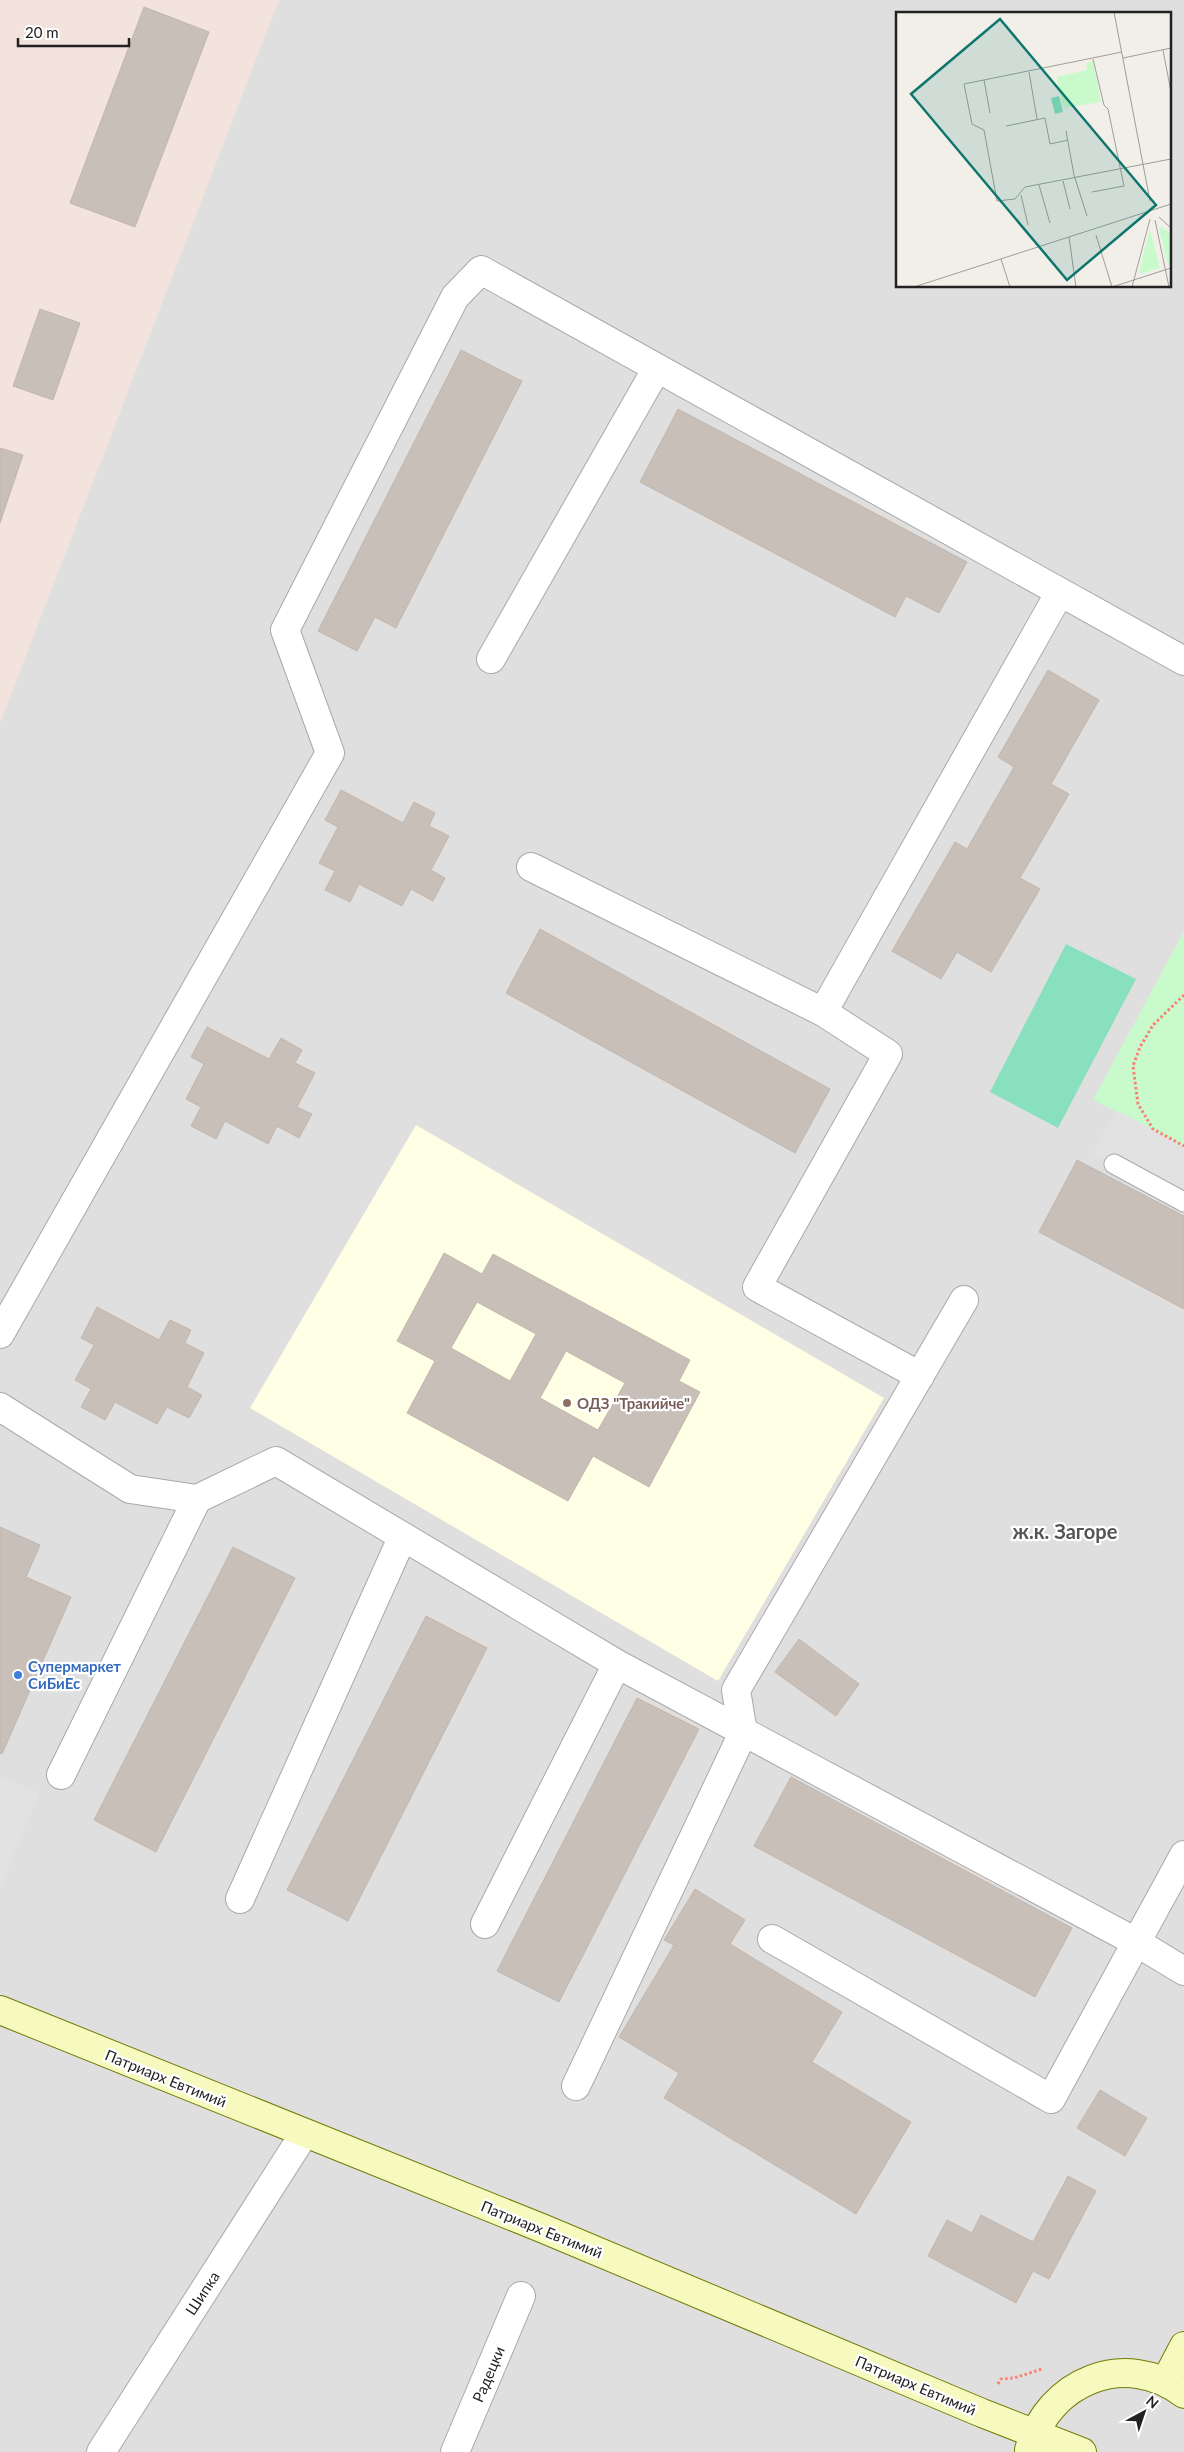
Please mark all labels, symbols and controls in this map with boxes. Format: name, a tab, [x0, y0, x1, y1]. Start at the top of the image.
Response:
inset map	[896, 12, 1172, 288]
scale bar	[18, 15, 129, 47]
text: 20 m	[25, 23, 59, 41]
place label: ОДЗ "Тракийче"	[577, 1394, 690, 1412]
marker: ОДЗ "Тракийче"	[561, 1397, 573, 1409]
district label: ж.к. Загорe	[1013, 1519, 1118, 1543]
place label: Супермаркет СиБиЕс	[28, 1657, 121, 1692]
marker: Супермаркет СиБиЕс	[12, 1669, 24, 1681]
street label: Патриарх Евтимий	[103, 2045, 229, 2111]
street label: Патриарх Евтимий	[479, 2196, 605, 2262]
street label: Шипка	[181, 2268, 223, 2318]
street label: Радецки	[468, 2343, 508, 2405]
street label: Патриарх Евтимий	[853, 2351, 979, 2419]
north arrow	[1119, 2387, 1169, 2437]
text: N	[1143, 2392, 1162, 2412]

